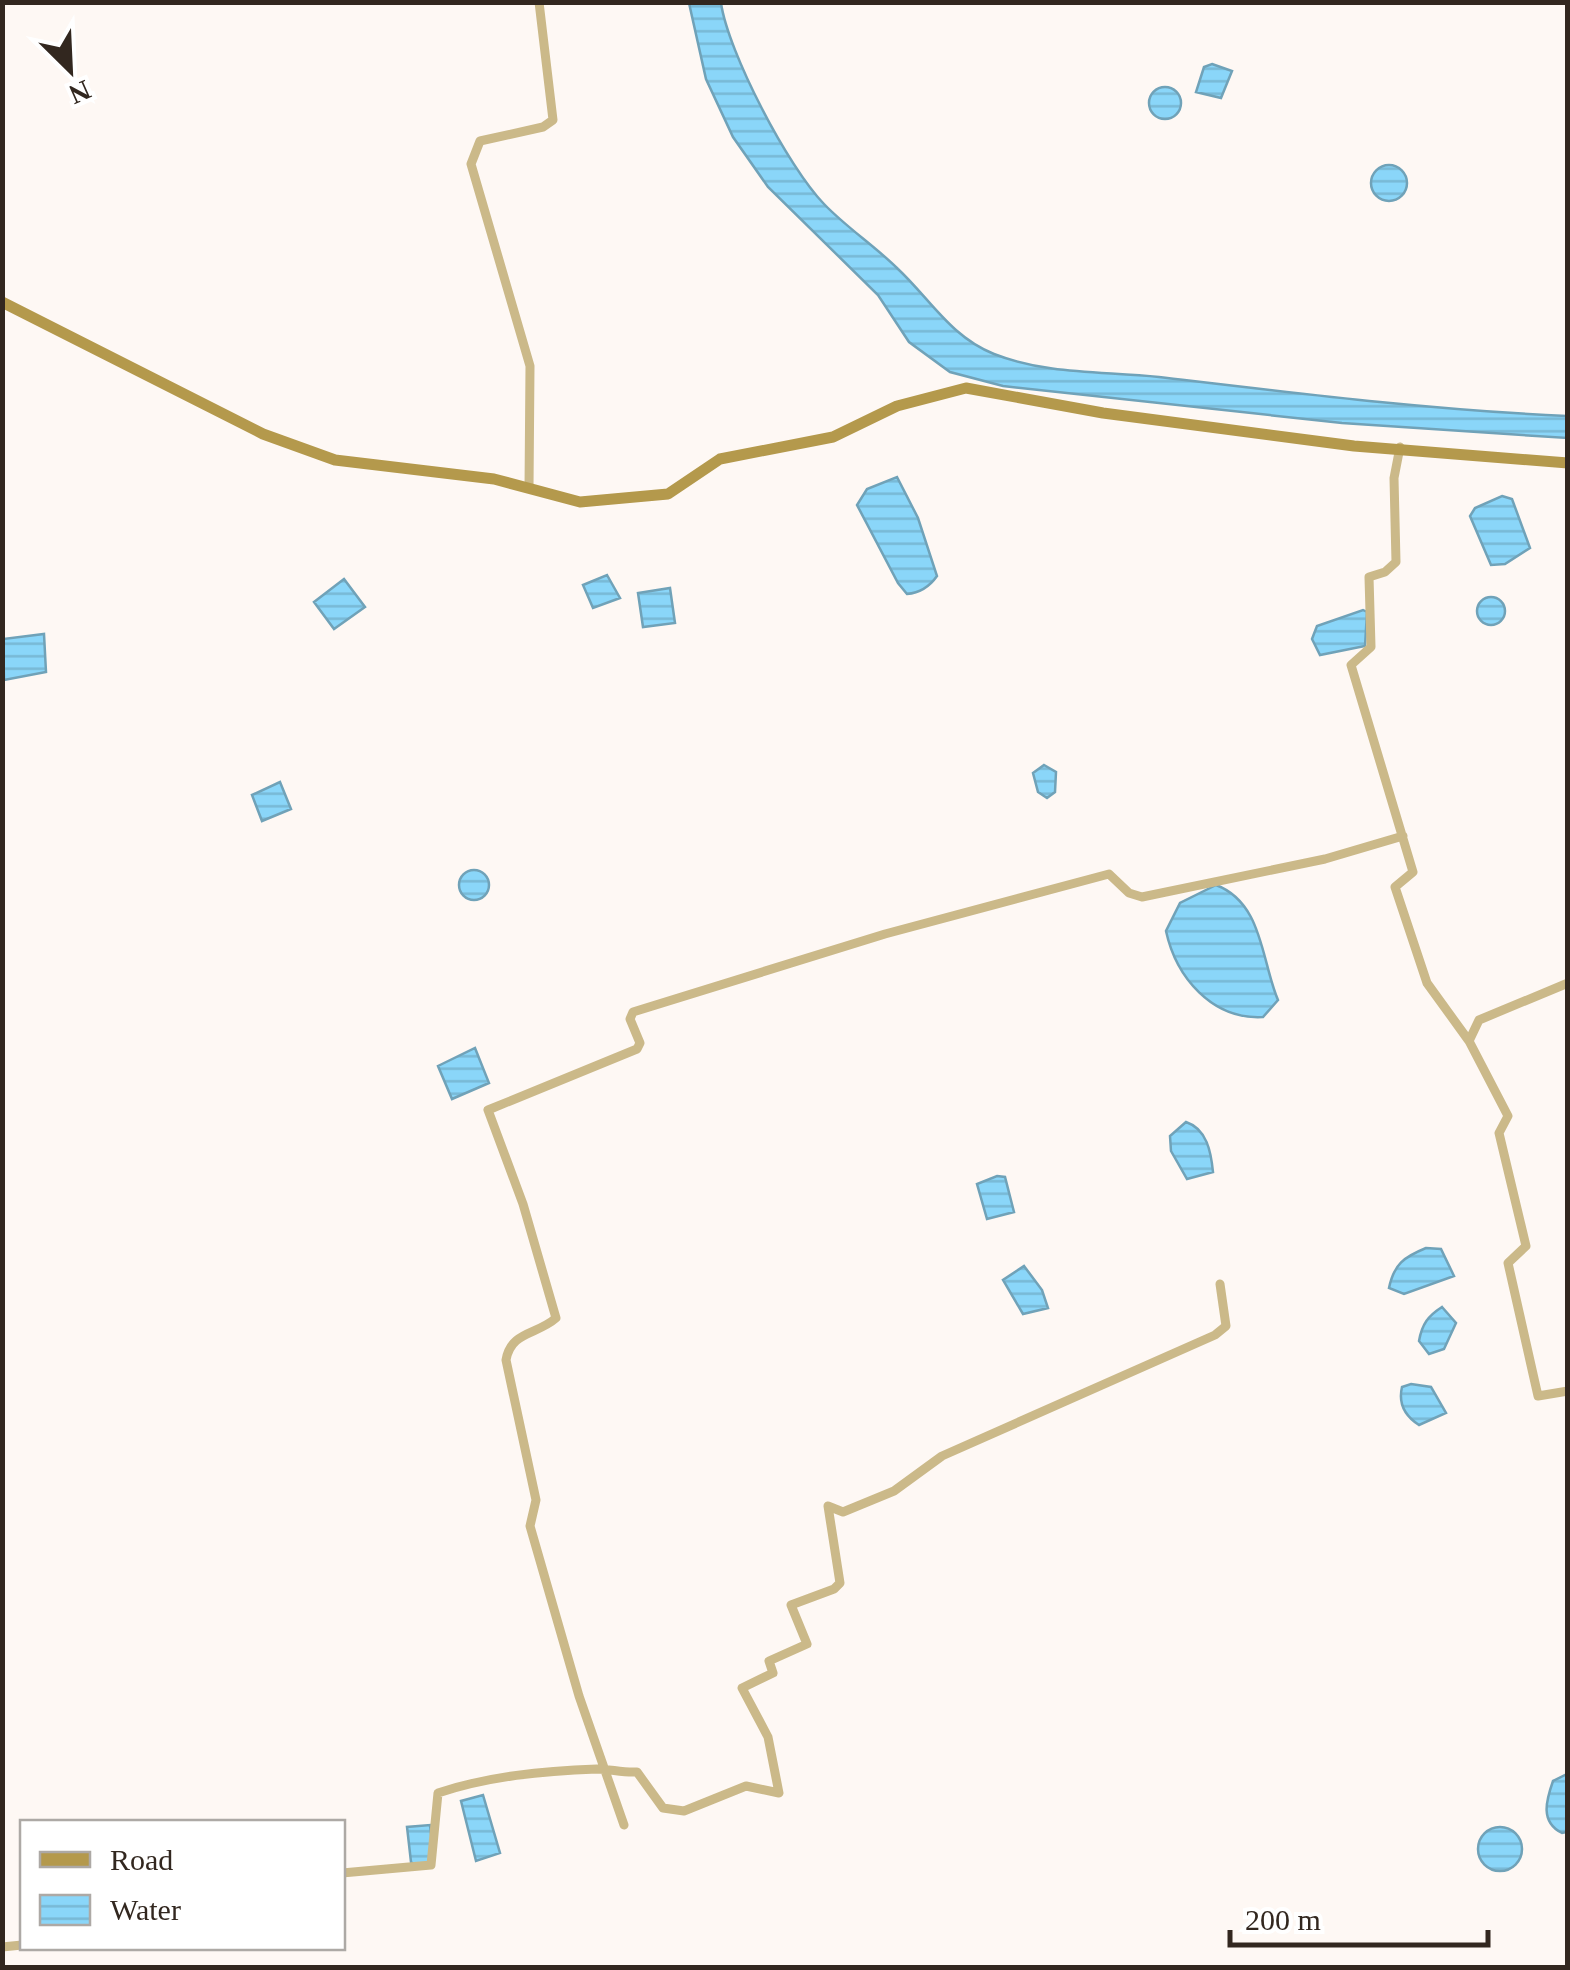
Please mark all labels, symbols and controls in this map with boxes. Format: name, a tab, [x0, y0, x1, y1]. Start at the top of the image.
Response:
north arrow	[20, 20, 120, 120]
text: N	[64, 74, 96, 111]
legend	[20, 1820, 345, 1950]
text: Road	[110, 1843, 173, 1876]
scale bar	[1230, 1885, 1488, 1947]
text: Water	[110, 1893, 181, 1926]
text: 200 m	[1245, 1903, 1321, 1936]

